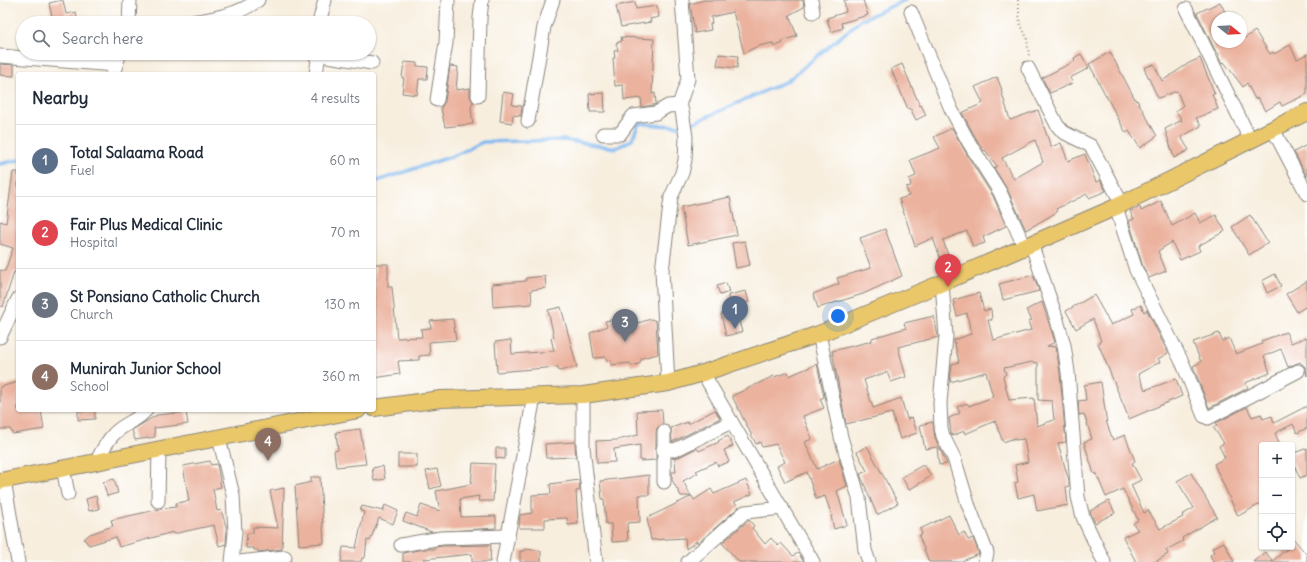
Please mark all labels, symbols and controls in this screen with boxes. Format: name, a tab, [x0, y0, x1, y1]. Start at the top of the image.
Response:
north arrow	[1211, 12, 1247, 48]
search box	[16, 16, 376, 60]
icon: search	[30, 27, 52, 49]
text: Search here	[62, 29, 143, 48]
text: Nearby	[32, 87, 88, 109]
text: 4 results	[311, 90, 360, 107]
text: Total Salaama Road	[70, 143, 204, 162]
text: 1	[42, 152, 48, 169]
text: 60 m	[329, 152, 360, 169]
text: Fuel	[70, 162, 94, 179]
text: Fair Plus Medical Clinic	[70, 215, 223, 234]
text: 2	[41, 224, 49, 241]
text: 70 m	[331, 224, 360, 241]
text: Hospital	[70, 234, 118, 251]
pin: 2	[935, 254, 961, 287]
text: St Ponsiano Catholic Church	[70, 287, 260, 306]
text: 3	[41, 296, 49, 313]
text: 130 m	[324, 296, 360, 313]
pin: 1	[722, 296, 748, 329]
text: Church	[70, 306, 113, 323]
your location	[828, 306, 848, 326]
pin: 3	[612, 309, 638, 342]
text: Munirah Junior School	[70, 359, 221, 378]
text: 4	[41, 368, 49, 385]
text: 360 m	[322, 368, 360, 385]
text: School	[70, 378, 109, 395]
pin: 4	[255, 428, 281, 461]
map controls	[1259, 442, 1295, 550]
button: +	[1259, 442, 1295, 478]
button: −	[1259, 478, 1295, 514]
button: locate	[1259, 514, 1295, 550]

